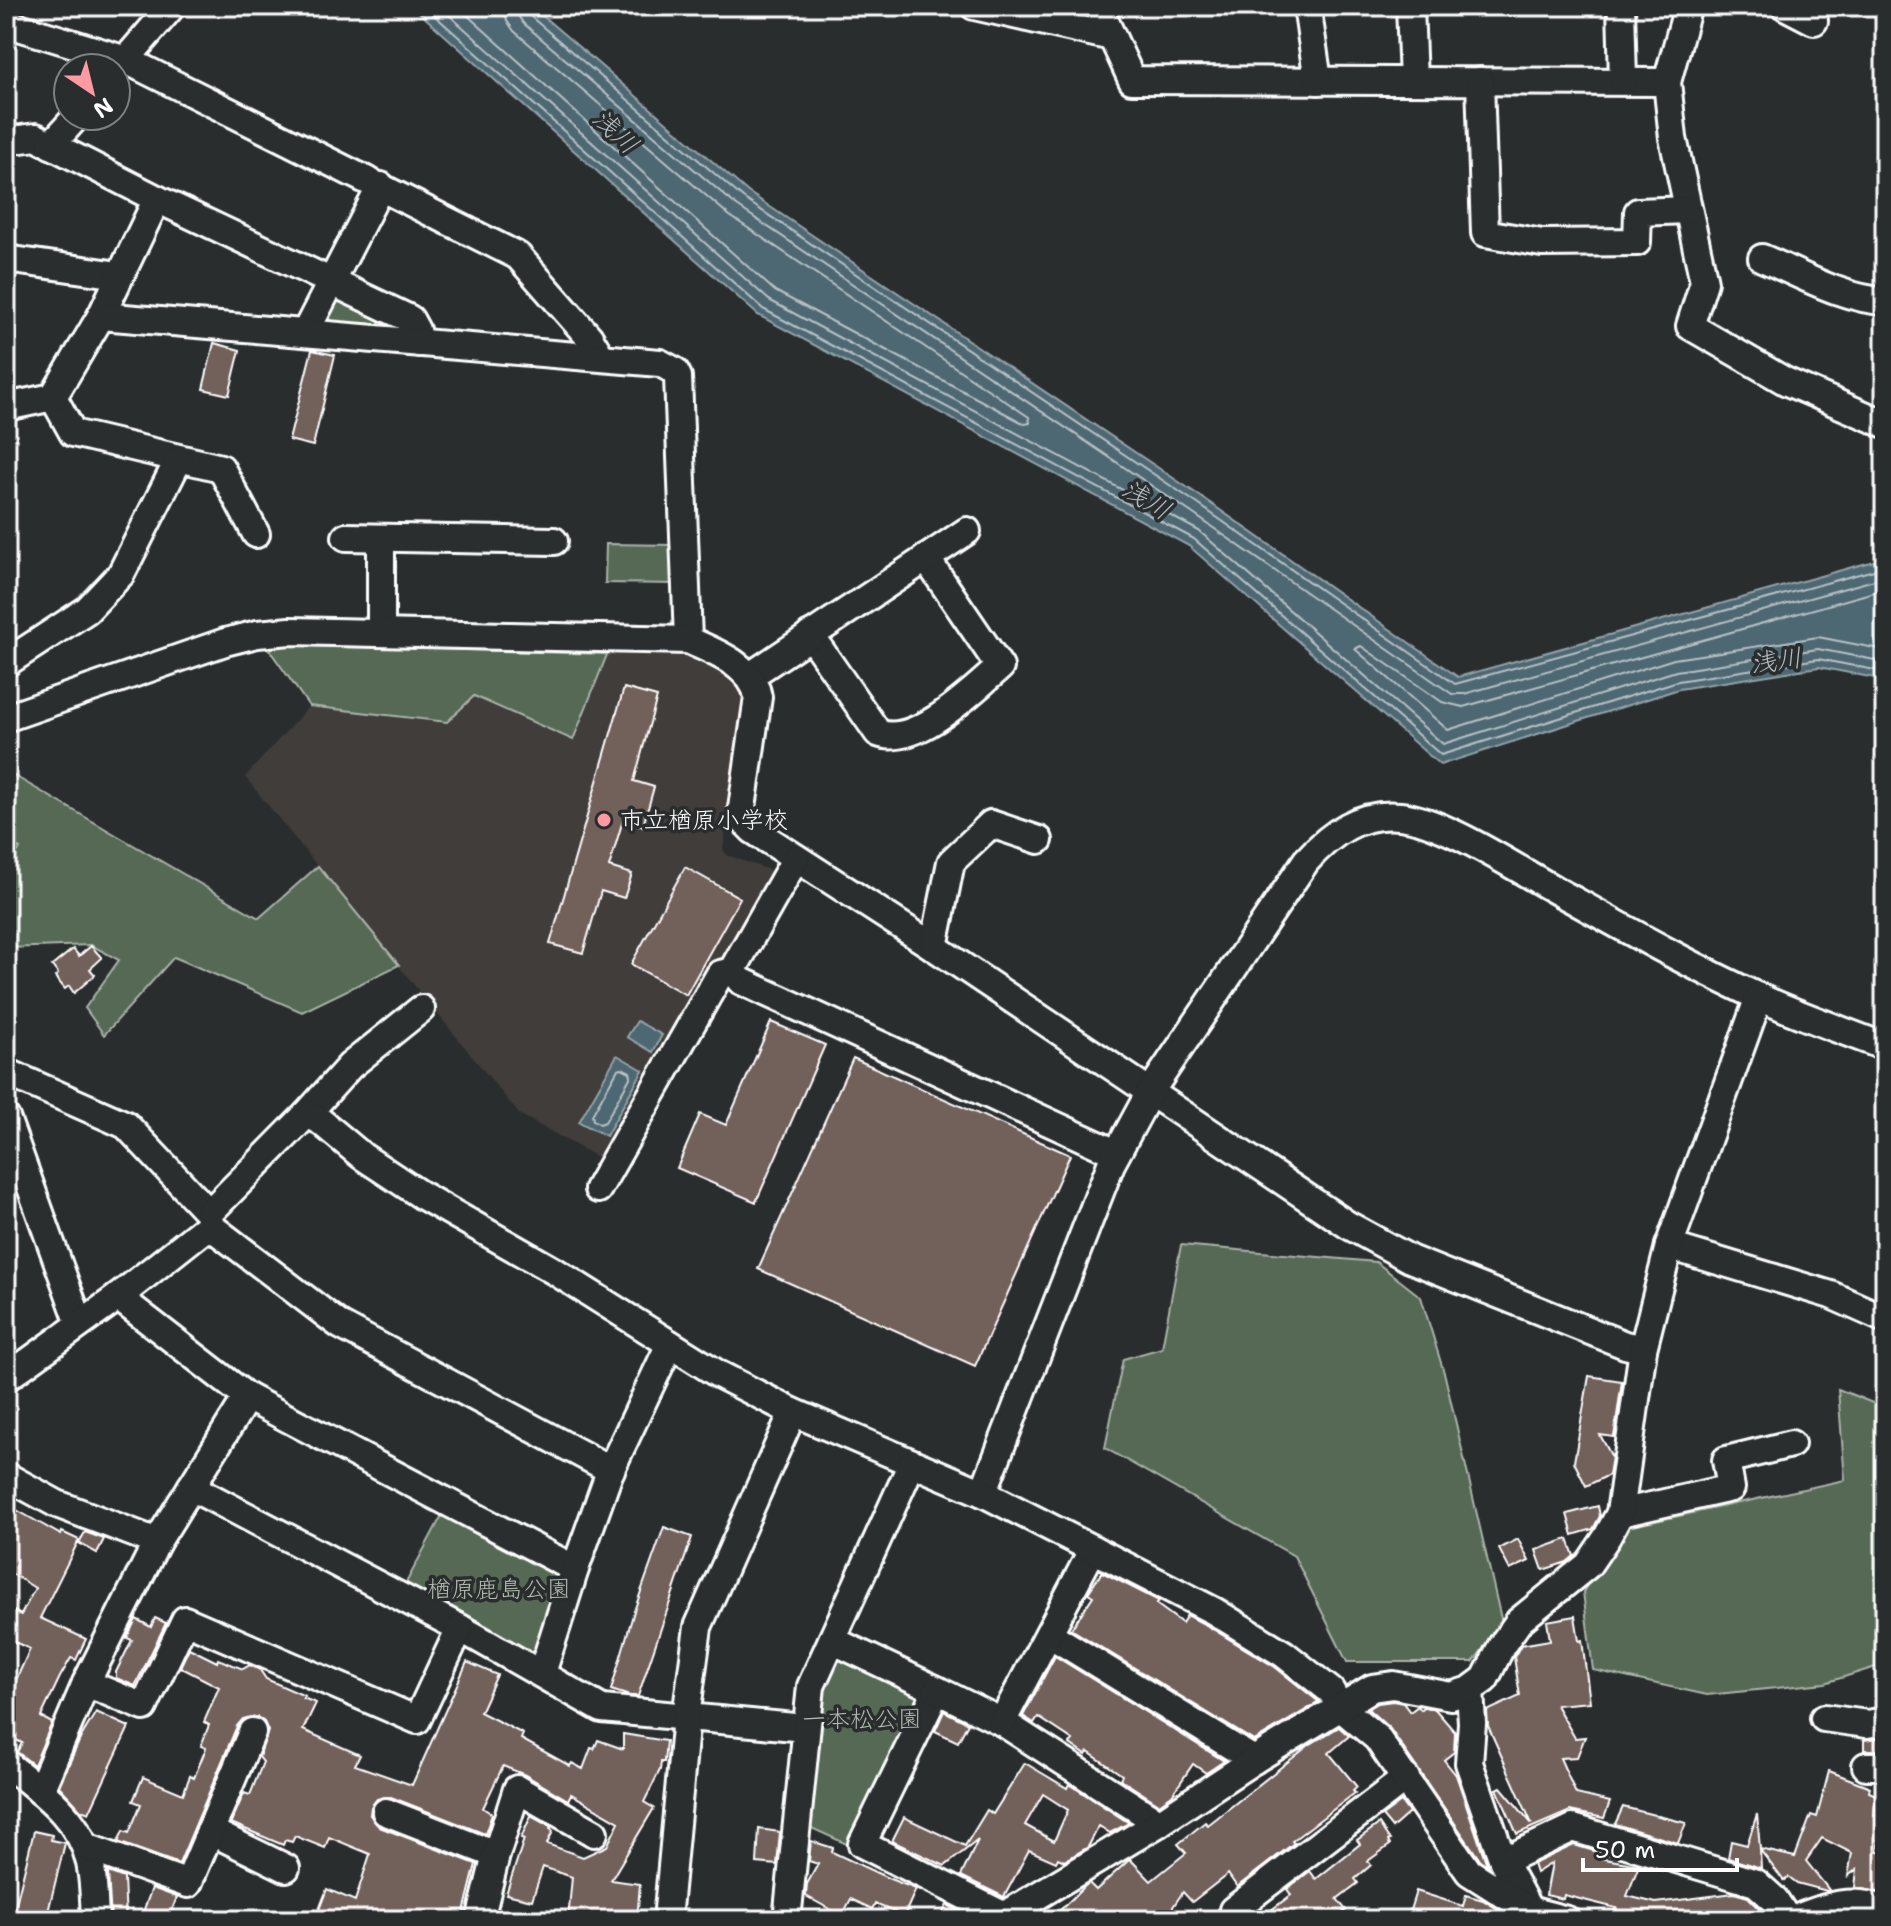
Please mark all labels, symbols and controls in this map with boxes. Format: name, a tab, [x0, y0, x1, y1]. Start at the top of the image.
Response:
north arrow	[52, 52, 132, 132]
text: N	[88, 91, 119, 125]
water label: 浅川	[585, 100, 647, 162]
water label: 浅川	[1116, 471, 1178, 527]
water label: 浅川	[1748, 639, 1804, 681]
place label: 市立楢原小学校	[620, 804, 788, 836]
marker: 市立楢原小学校	[595, 811, 613, 829]
park label: 楢原鹿島公園	[427, 1573, 571, 1605]
park label: 一本松公園	[802, 1703, 922, 1735]
scale bar	[1583, 1822, 1737, 1872]
text: 50 m	[1595, 1834, 1655, 1866]

